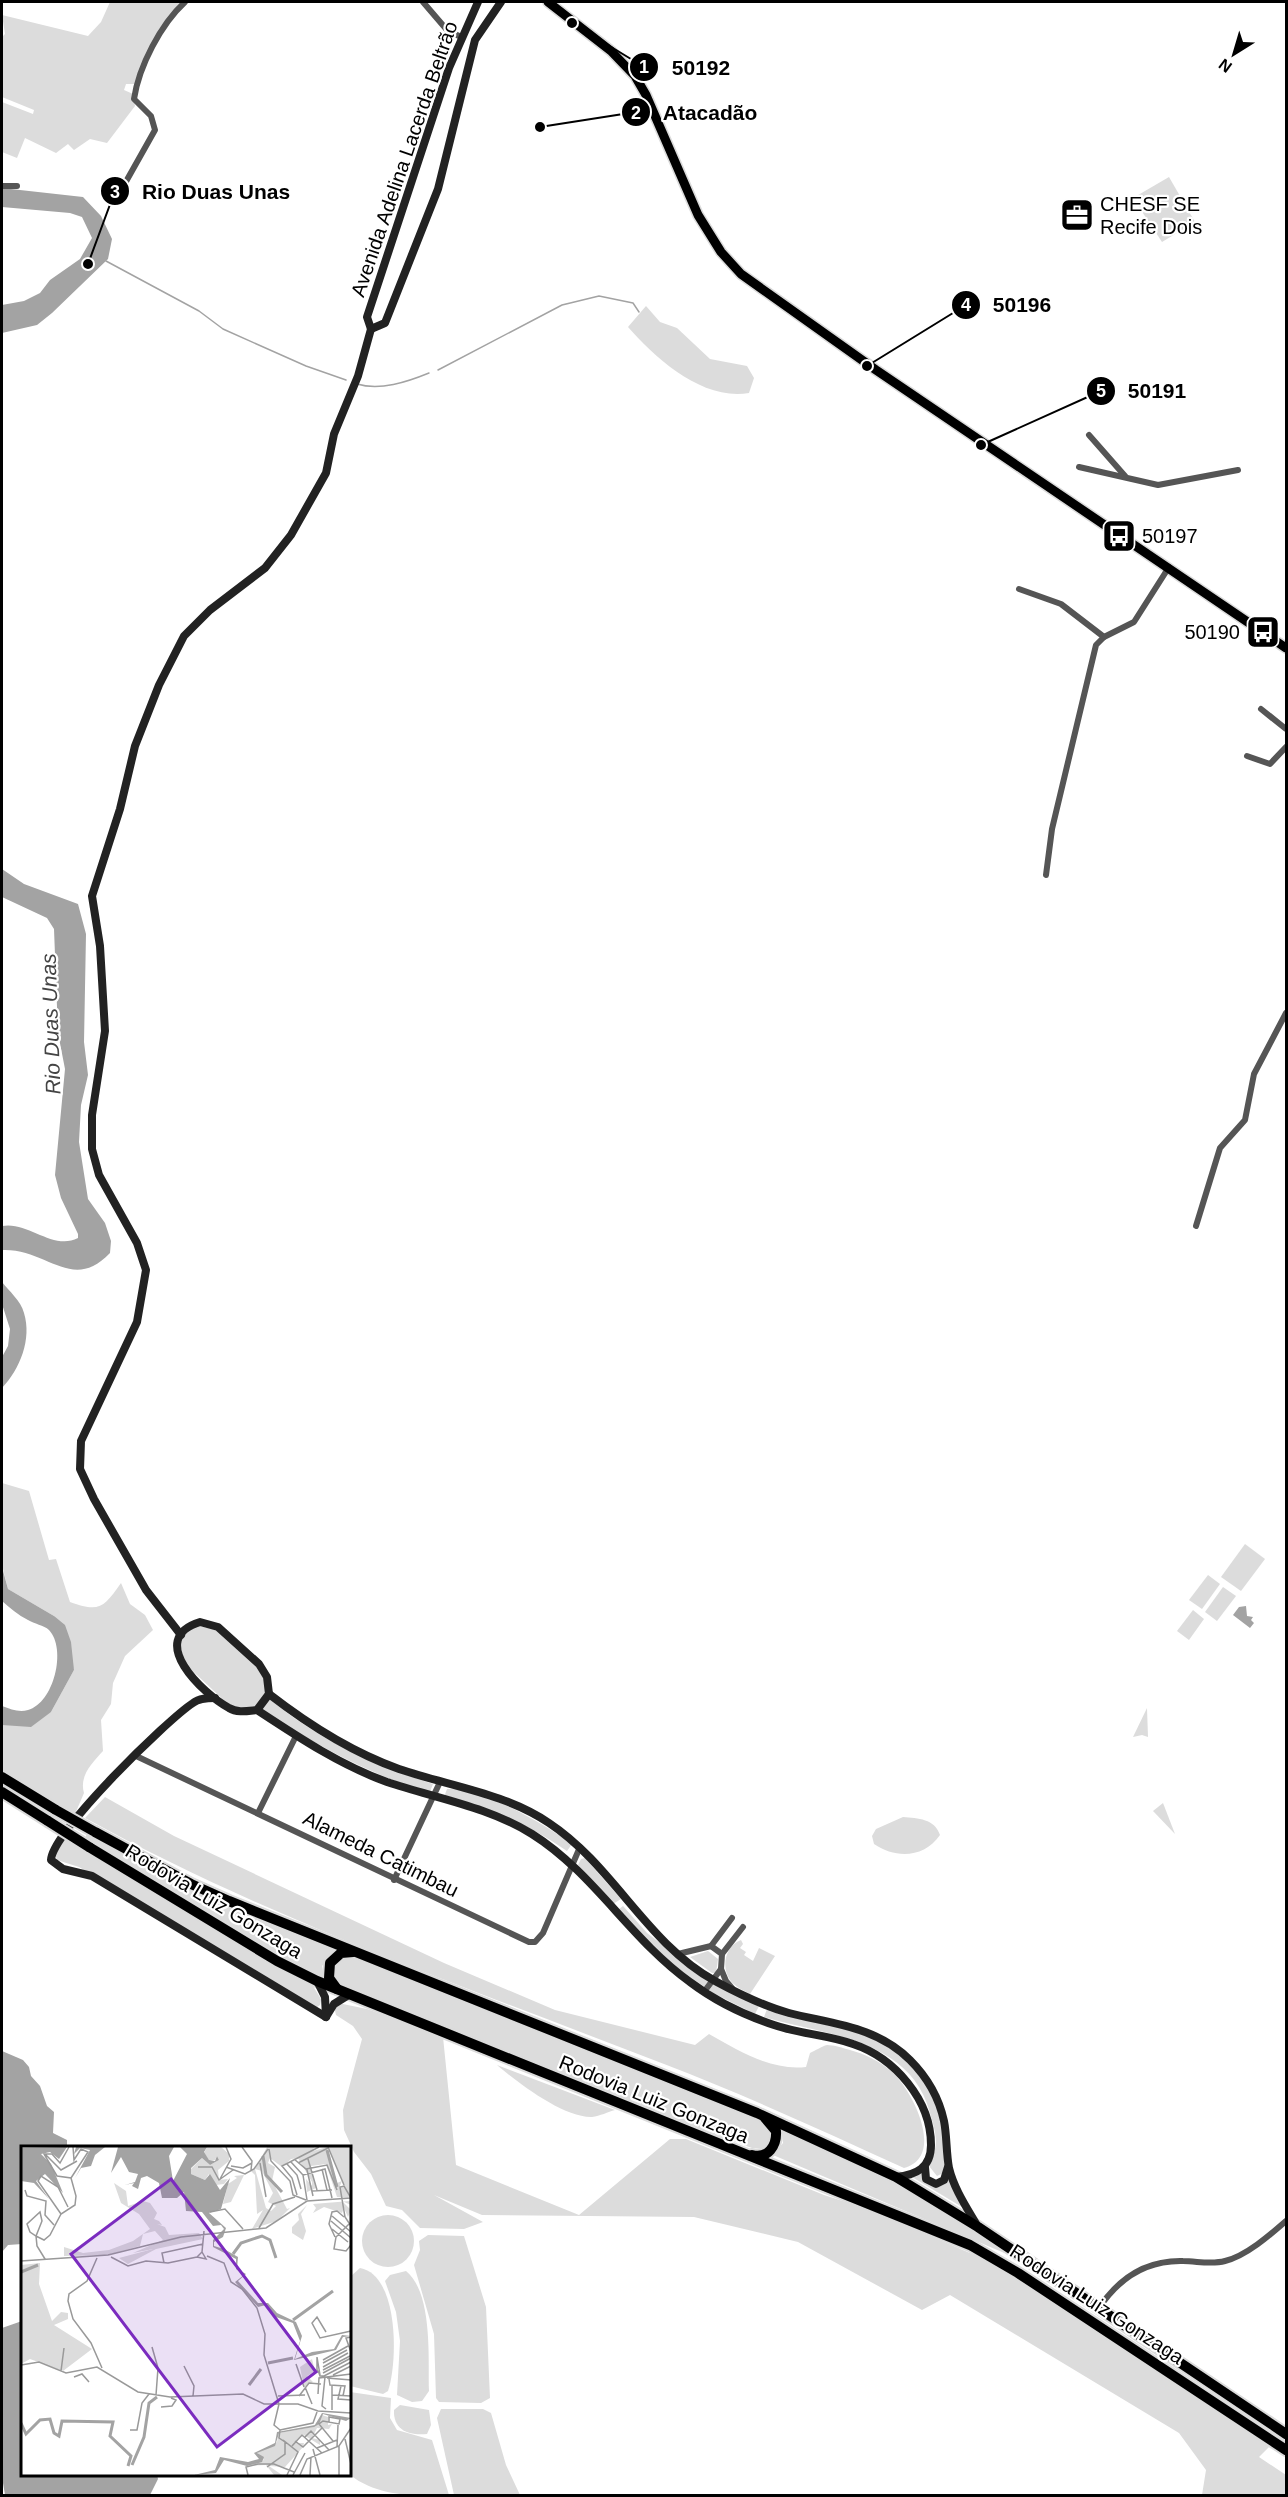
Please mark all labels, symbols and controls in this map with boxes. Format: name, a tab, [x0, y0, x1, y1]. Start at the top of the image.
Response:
street label: Avenida Adelina Lacerda Beltrão	[346, 18, 462, 300]
north arrow	[1204, 24, 1264, 84]
callout: 50192	[629, 48, 742, 87]
text: N	[1216, 55, 1235, 76]
text: 50192	[672, 56, 730, 79]
text: 1	[639, 57, 649, 77]
callout: Atacadão	[621, 93, 769, 132]
text: Atacadão	[663, 101, 757, 124]
text: 2	[631, 103, 641, 123]
callout: Rio Duas Unas	[100, 172, 302, 211]
text: Rio Duas Unas	[142, 180, 290, 203]
text: 3	[110, 182, 120, 202]
place label: CHESF SE Recife Dois	[1100, 193, 1202, 238]
office icon: CHESF SE Recife Dois	[1059, 197, 1095, 233]
callout: 50196	[951, 285, 1063, 324]
text: 50196	[993, 293, 1051, 316]
text: 4	[961, 295, 971, 315]
callout: 50191	[1086, 372, 1199, 411]
text: 50191	[1128, 379, 1187, 402]
text: 5	[1096, 381, 1106, 401]
bus stop icon: 50197	[1101, 518, 1137, 554]
place label: 50197	[1142, 525, 1198, 547]
bus stop icon: 50190	[1245, 614, 1281, 650]
place label: 50190	[1184, 621, 1240, 643]
water label: Rio Duas Unas	[37, 953, 64, 1095]
street label: Alameda Catimbau	[300, 1807, 462, 1901]
street label: Rodovia Luiz Gonzaga	[122, 1839, 307, 1963]
street label: Rodovia Luiz Gonzaga	[556, 2051, 753, 2147]
inset map	[21, 2146, 351, 2476]
street label: Rodovia Luiz Gonzaga	[1006, 2240, 1189, 2369]

